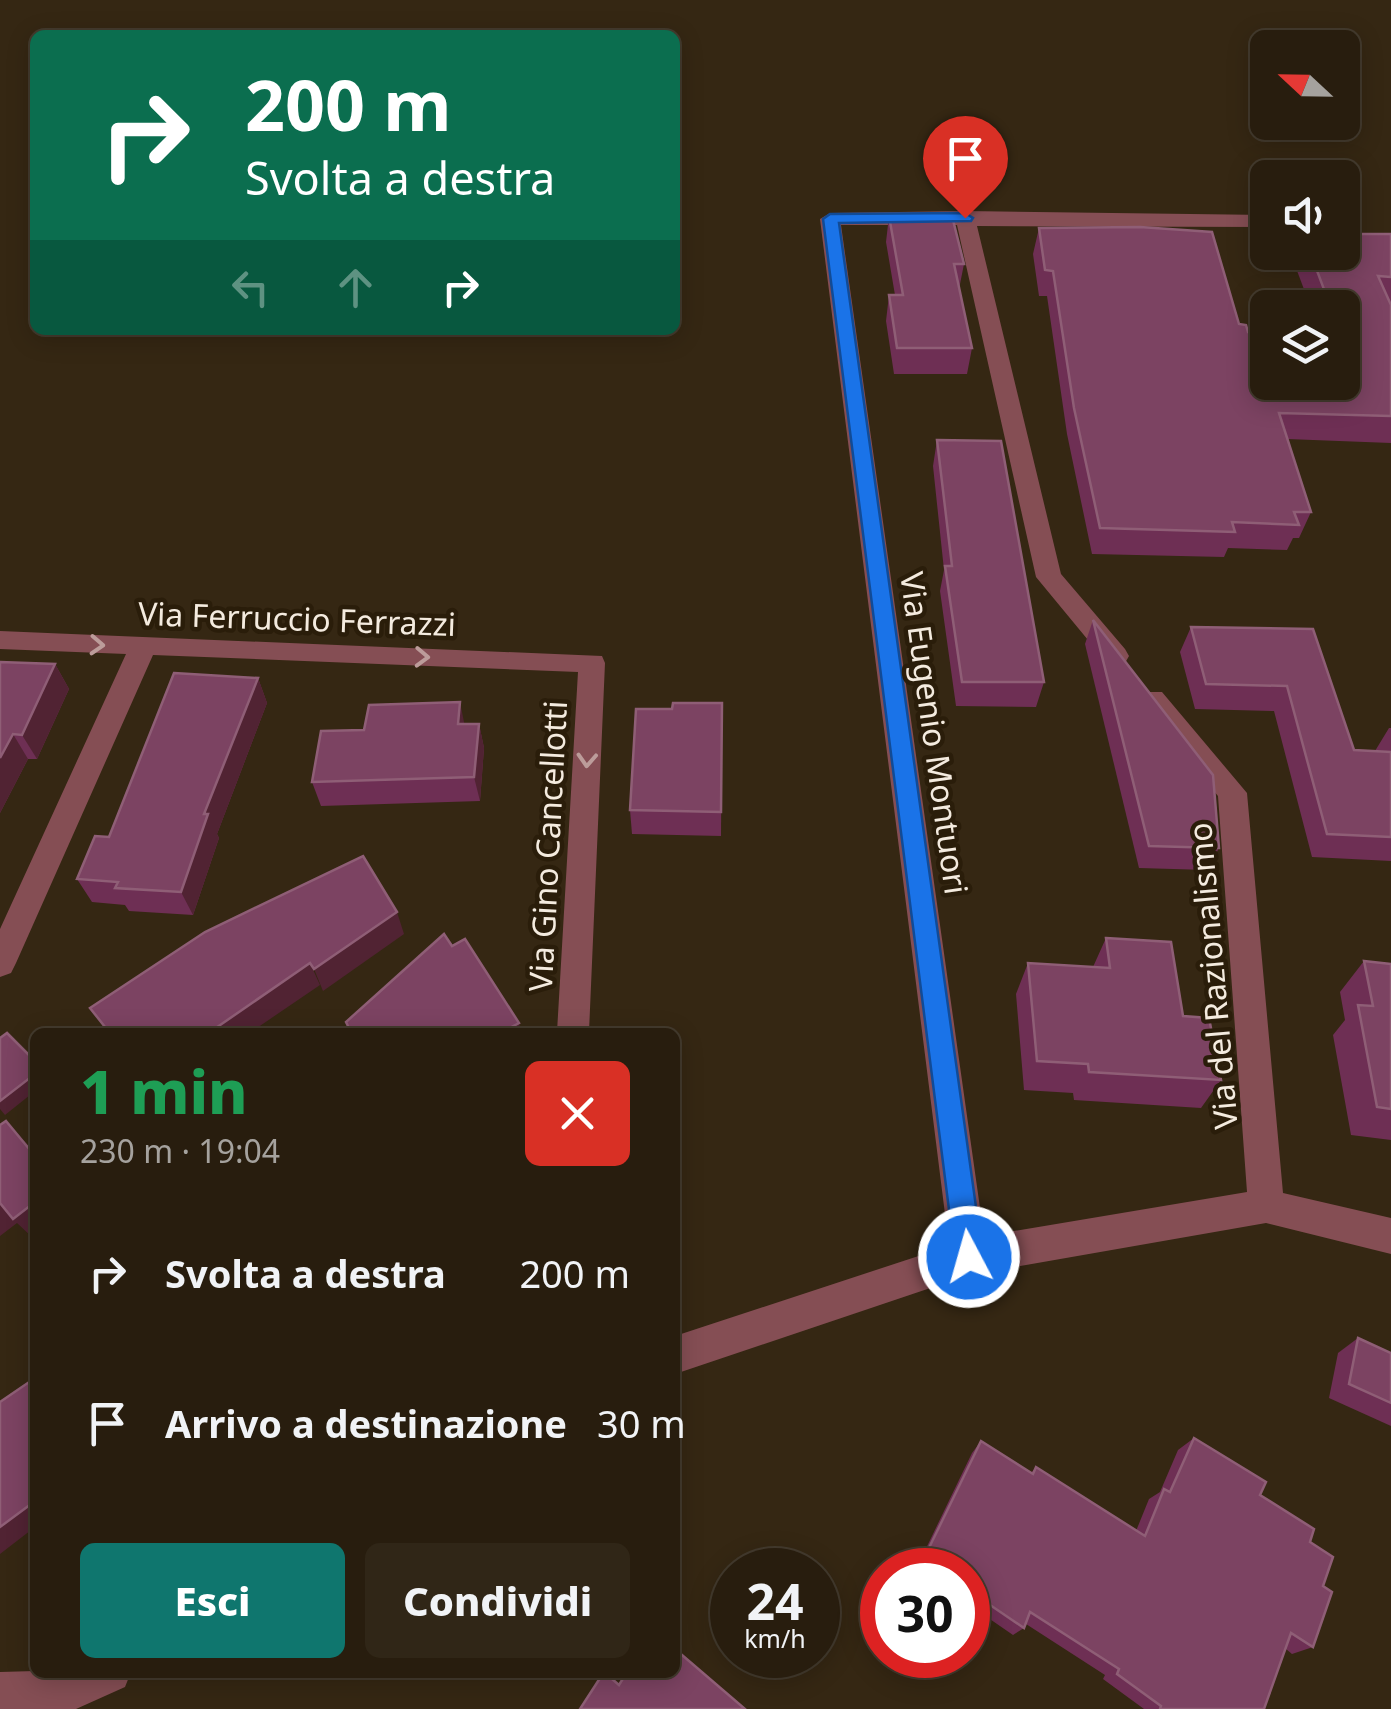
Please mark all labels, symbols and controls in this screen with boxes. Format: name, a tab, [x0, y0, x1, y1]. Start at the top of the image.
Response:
north arrow	[1250, 30, 1360, 140]
map controls	[1250, 30, 1360, 400]
text: 200 m	[245, 56, 452, 152]
icon: right	[80, 70, 210, 200]
pin	[923, 116, 1008, 219]
icon: arrive	[938, 131, 993, 186]
text: Svolta a destra	[245, 147, 555, 208]
button: sound	[1250, 160, 1360, 270]
icon: left	[223, 260, 278, 315]
icon: ahead	[328, 260, 383, 315]
icon: right	[433, 260, 488, 315]
button: layers	[1250, 290, 1360, 400]
street label: Via Eugenio Montuori	[891, 569, 979, 897]
street label: Via Ferruccio Ferrazzi	[137, 591, 457, 645]
one-way arrow	[90, 634, 106, 655]
one-way arrow	[415, 647, 431, 668]
street label: Via Gino Cancellotti	[518, 699, 576, 993]
one-way arrow	[577, 753, 598, 769]
street label: Via del Razionalismo	[1177, 821, 1247, 1131]
text: 1 min	[80, 1050, 248, 1132]
button: close	[525, 1061, 630, 1166]
text: 230 m · 19:04	[80, 1129, 280, 1172]
position arrow	[917, 1205, 1021, 1309]
icon: right	[80, 1246, 135, 1301]
text: Svolta a destra	[165, 1247, 446, 1299]
text: 200 m	[519, 1247, 630, 1299]
icon: arrive	[80, 1396, 135, 1451]
text: Arrivo a destinazione	[165, 1397, 567, 1449]
text: 30 m	[597, 1397, 686, 1449]
button: Esci	[80, 1543, 345, 1658]
button: Condividi	[365, 1543, 630, 1658]
speed limit sign: 30	[860, 1548, 990, 1678]
text: 24	[746, 1567, 804, 1635]
text: km/h	[744, 1621, 806, 1655]

